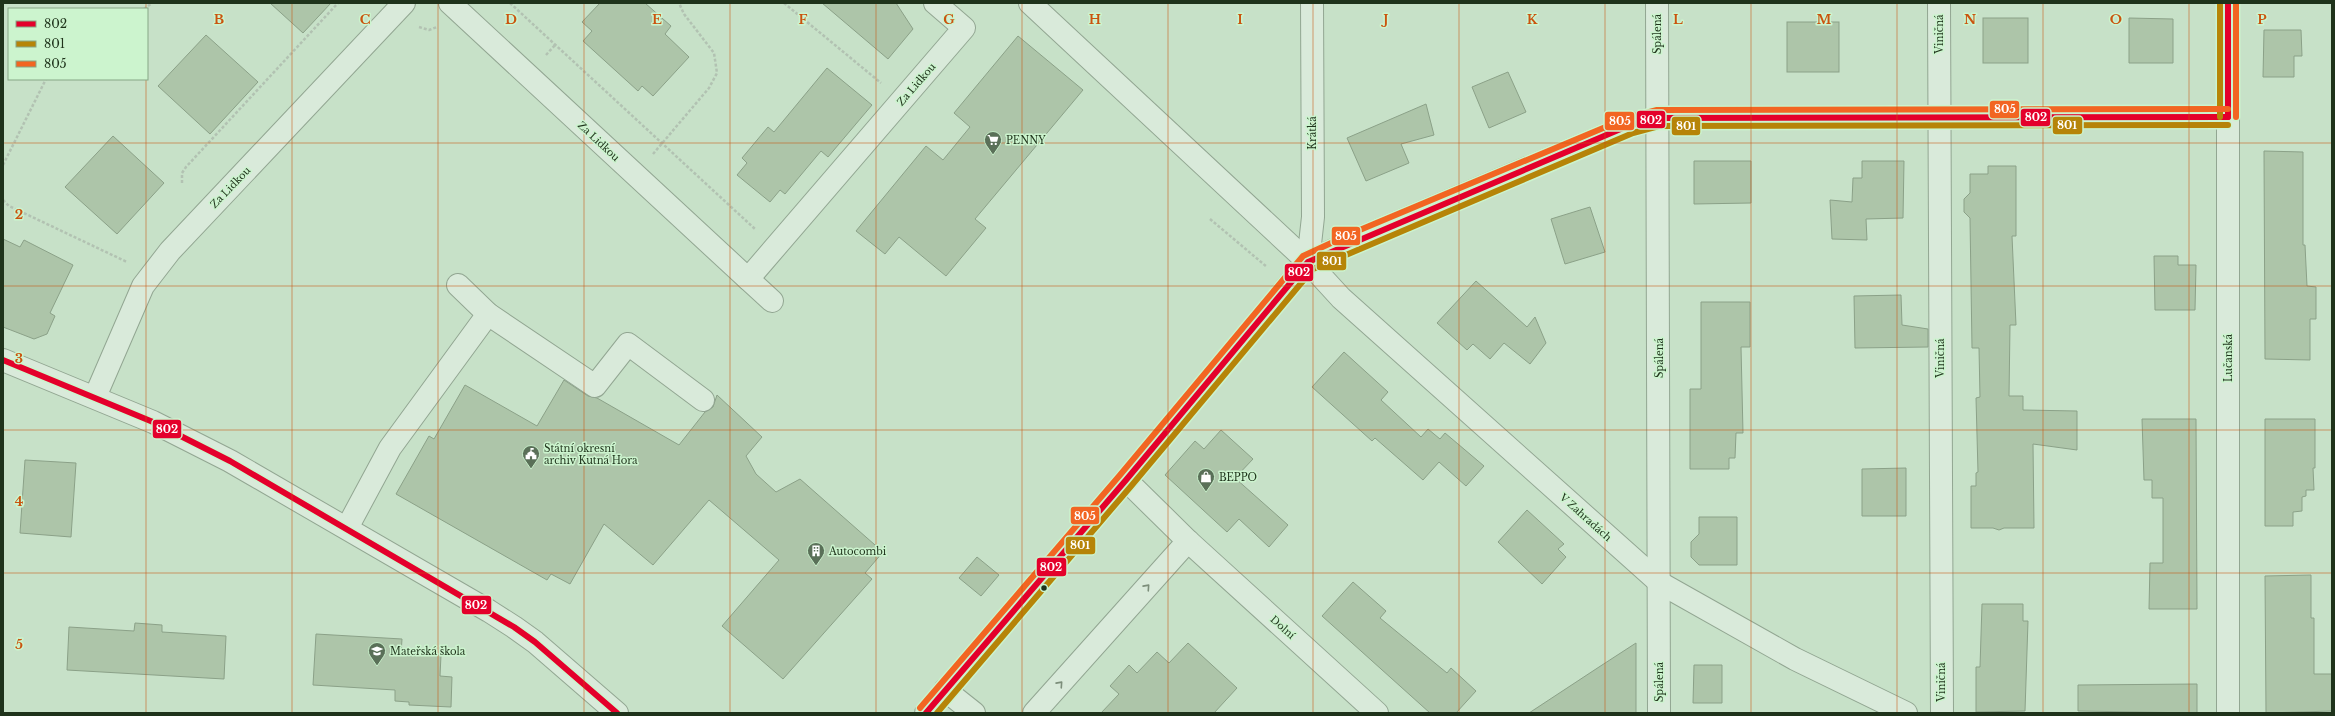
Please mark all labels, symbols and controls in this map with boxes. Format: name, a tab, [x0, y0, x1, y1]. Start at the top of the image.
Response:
legend	[8, 8, 148, 80]
text: B	[214, 11, 224, 28]
text: C	[360, 11, 371, 28]
text: D	[505, 11, 517, 28]
text: E	[652, 11, 662, 28]
text: F	[799, 11, 808, 28]
text: G	[943, 11, 955, 28]
text: H	[1089, 11, 1101, 28]
text: I	[1237, 11, 1243, 28]
text: J	[1380, 11, 1389, 28]
text: K	[1527, 11, 1538, 28]
text: L	[1673, 11, 1683, 28]
text: M	[1817, 11, 1832, 28]
text: N	[1964, 11, 1976, 28]
text: O	[2110, 11, 2122, 28]
text: P	[2257, 11, 2267, 28]
street label: Spálená	[1651, 13, 1664, 54]
street label: Viničná	[1933, 14, 1946, 55]
text: 802	[44, 16, 67, 31]
text: 801	[44, 36, 65, 51]
text: 805	[44, 56, 67, 71]
street label: Za Lidkou	[894, 60, 939, 108]
line badge: 805	[1989, 100, 2020, 119]
text: 805	[1994, 102, 2016, 116]
line badge: 802	[2020, 108, 2051, 127]
line badge: 802	[1636, 110, 1666, 129]
text: 802	[2025, 110, 2047, 124]
line badge: 805	[1604, 111, 1635, 131]
text: 802	[1640, 113, 1662, 127]
text: 805	[1609, 114, 1631, 128]
street label: Krátká	[1306, 116, 1319, 150]
line badge: 801	[1671, 116, 1701, 136]
line badge: 801	[2052, 116, 2083, 135]
text: 801	[2057, 118, 2077, 132]
street label: Za Lidkou	[575, 119, 622, 164]
text: 801	[1676, 119, 1696, 133]
supermarket icon: PENNY	[983, 130, 1003, 155]
place label: PENNY	[1006, 134, 1046, 147]
street label: Za Lidkou	[207, 164, 253, 211]
text: 2	[15, 206, 23, 223]
line badge: 805	[1331, 226, 1361, 246]
text: 805	[1335, 229, 1357, 243]
line badge: 801	[1316, 251, 1347, 271]
text: 801	[1322, 254, 1342, 268]
line badge: 802	[1284, 263, 1314, 282]
text: 802	[1288, 265, 1310, 279]
street label: Lučanská	[2222, 334, 2235, 382]
street label: Spálená	[1653, 337, 1666, 378]
street label: Viničná	[1934, 338, 1947, 379]
text: 3	[15, 350, 23, 367]
line badge: 802	[152, 419, 182, 439]
text: 802	[156, 422, 178, 436]
place label: Státní okresní archiv Kutná Hora	[544, 442, 638, 467]
public building icon: Státní okresní archiv Kutná Hora	[521, 444, 541, 469]
shop icon: BEPPO	[1196, 467, 1216, 492]
place label: BEPPO	[1219, 471, 1257, 484]
street label: V Zahradách	[1556, 490, 1614, 544]
text: 4	[15, 493, 24, 510]
line badge: 805	[1070, 506, 1100, 525]
text: 805	[1074, 509, 1096, 523]
line badge: 801	[1065, 536, 1096, 555]
text: 801	[1070, 538, 1090, 552]
building icon: Autocombi	[806, 541, 826, 566]
place label: Autocombi	[828, 545, 887, 558]
line badge: 802	[1036, 557, 1067, 577]
text: 802	[1040, 560, 1062, 574]
unlabelled marker	[1039, 583, 1049, 593]
one-way arrow	[1143, 584, 1150, 592]
line badge: 802	[461, 595, 492, 615]
text: 802	[465, 598, 487, 612]
street label: Dolní	[1268, 613, 1298, 642]
text: 5	[15, 636, 23, 653]
school or university icon: Mateřská škola	[367, 641, 387, 666]
place label: Mateřská škola	[390, 645, 466, 658]
street label: Spálená	[1653, 661, 1666, 702]
street label: Viničná	[1935, 662, 1948, 703]
one-way arrow	[1056, 681, 1063, 689]

